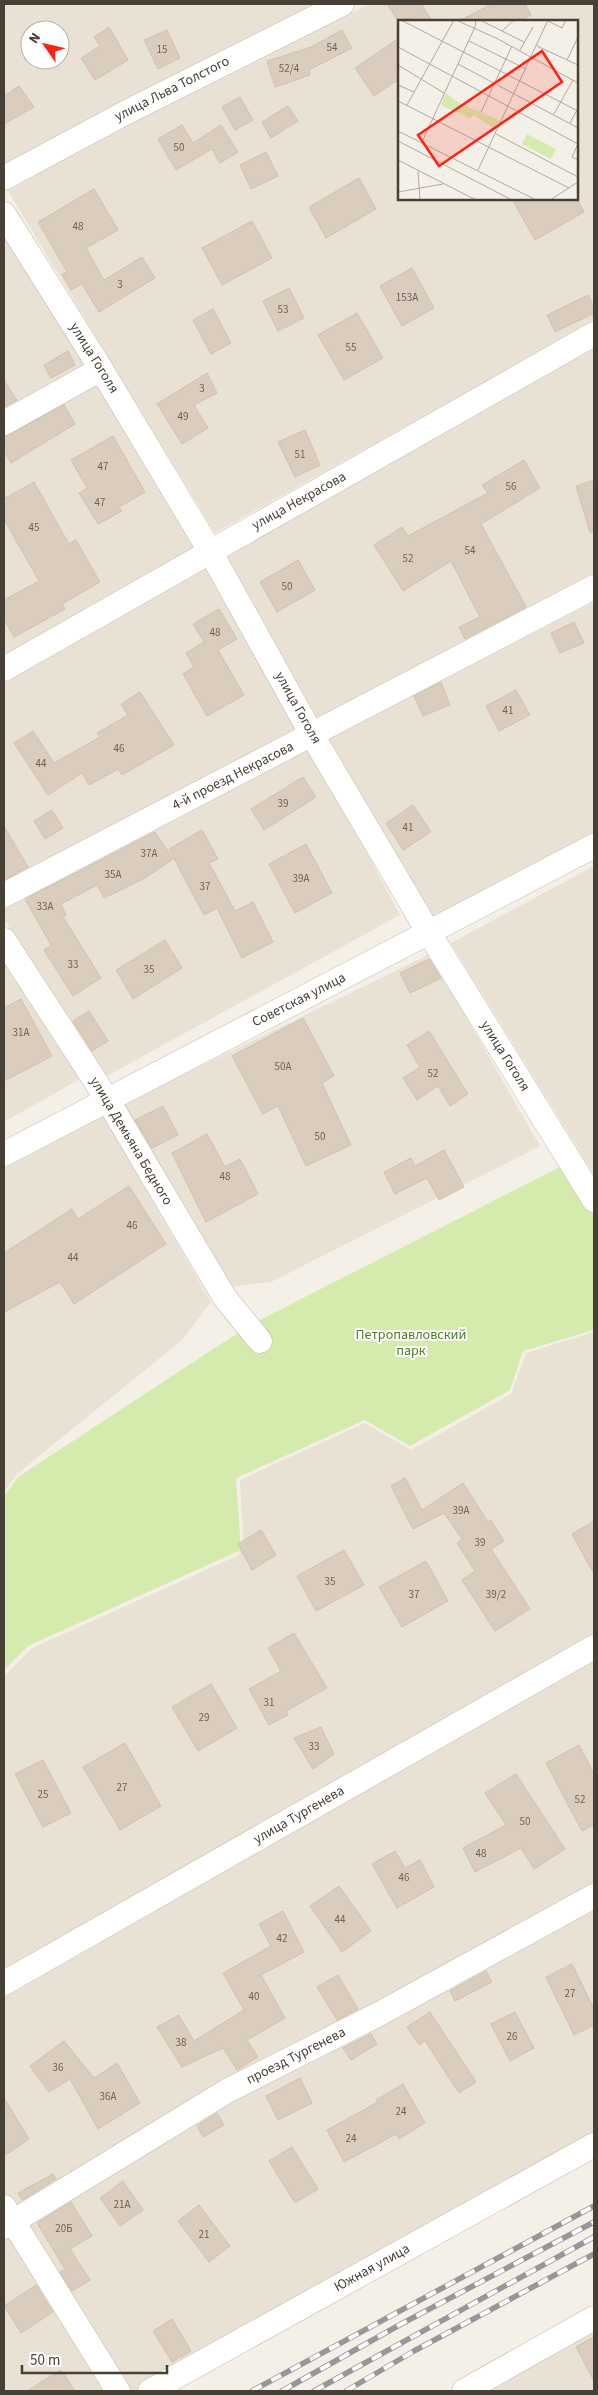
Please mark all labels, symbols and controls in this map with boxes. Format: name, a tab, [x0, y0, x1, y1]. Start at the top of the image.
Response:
north arrow	[20, 20, 70, 70]
inset map	[398, 20, 578, 200]
text: N	[24, 29, 46, 48]
house number: 54	[327, 40, 338, 55]
house number: 15	[157, 42, 167, 57]
street label: улица Льва Толстого	[111, 51, 233, 127]
house number: 52/4	[279, 61, 300, 76]
house number: 50	[174, 140, 184, 155]
house number: 48	[73, 219, 84, 234]
house number: 3	[117, 277, 123, 292]
house number: 153А	[396, 290, 418, 305]
house number: 53	[278, 302, 288, 317]
street label: улица Гоголя	[64, 319, 124, 397]
house number: 55	[346, 340, 356, 355]
house number: 3	[199, 381, 205, 396]
house number: 49	[178, 409, 188, 424]
house number: 51	[295, 447, 305, 462]
house number: 47	[98, 459, 108, 474]
street label: улица Некрасова	[248, 467, 350, 535]
house number: 56	[506, 479, 517, 494]
house number: 47	[95, 495, 105, 510]
house number: 45	[29, 520, 39, 535]
house number: 54	[465, 543, 476, 558]
house number: 52	[403, 551, 413, 566]
house number: 50	[282, 579, 292, 594]
house number: 48	[210, 625, 221, 640]
street label: улица Гоголя	[270, 668, 326, 748]
house number: 41	[503, 703, 513, 718]
street label: 4-й проезд Некрасова	[169, 737, 297, 815]
house number: 46	[114, 741, 125, 756]
house number: 44	[36, 756, 47, 771]
house number: 39	[278, 796, 288, 811]
house number: 41	[403, 820, 413, 835]
house number: 37А	[141, 846, 157, 861]
house number: 35А	[105, 867, 121, 882]
house number: 39А	[293, 871, 309, 886]
house number: 37	[200, 879, 210, 894]
house number: 33А	[37, 899, 53, 914]
house number: 33	[68, 957, 78, 972]
house number: 35	[144, 962, 154, 977]
street label: Советская улица	[249, 968, 349, 1032]
street label: улица Гоголя	[475, 1017, 535, 1095]
house number: 31А	[13, 1025, 29, 1040]
house number: 50А	[275, 1059, 291, 1074]
house number: 52	[428, 1066, 438, 1081]
street label: улица Демьяна Бедного	[85, 1073, 177, 1209]
house number: 50	[315, 1129, 325, 1144]
house number: 48	[220, 1169, 231, 1184]
house number: 46	[127, 1218, 138, 1233]
house number: 44	[68, 1250, 79, 1265]
park label: Петропавловский парк	[356, 1325, 466, 1361]
house number: 39А	[453, 1503, 469, 1518]
house number: 39	[475, 1535, 485, 1550]
house number: 35	[325, 1574, 335, 1589]
house number: 37	[409, 1587, 419, 1602]
house number: 39/2	[486, 1587, 506, 1602]
house number: 31	[264, 1695, 274, 1710]
house number: 29	[199, 1710, 209, 1725]
house number: 33	[309, 1739, 319, 1754]
house number: 27	[117, 1780, 127, 1795]
street label: улица Тургенева	[250, 1781, 348, 1849]
house number: 25	[38, 1787, 48, 1802]
house number: 52	[575, 1792, 585, 1807]
house number: 50	[520, 1814, 530, 1829]
house number: 48	[476, 1846, 487, 1861]
house number: 46	[399, 1870, 410, 1885]
house number: 44	[335, 1912, 346, 1927]
house number: 42	[277, 1931, 287, 1946]
house number: 27	[565, 1986, 575, 2001]
house number: 40	[249, 1989, 259, 2004]
street label: проезд Тургенева	[243, 2022, 349, 2090]
house number: 26	[507, 2029, 518, 2044]
house number: 38	[176, 2035, 187, 2050]
house number: 36	[53, 2060, 64, 2075]
house number: 36А	[100, 2089, 116, 2104]
house number: 24	[396, 2104, 407, 2119]
house number: 24	[346, 2131, 357, 2146]
house number: 21А	[114, 2197, 130, 2212]
house number: 20Б	[55, 2221, 73, 2236]
house number: 21	[199, 2227, 209, 2242]
street label: Южная улица	[330, 2239, 414, 2297]
scale bar	[22, 2342, 168, 2374]
text: 50 m	[30, 2350, 60, 2371]

